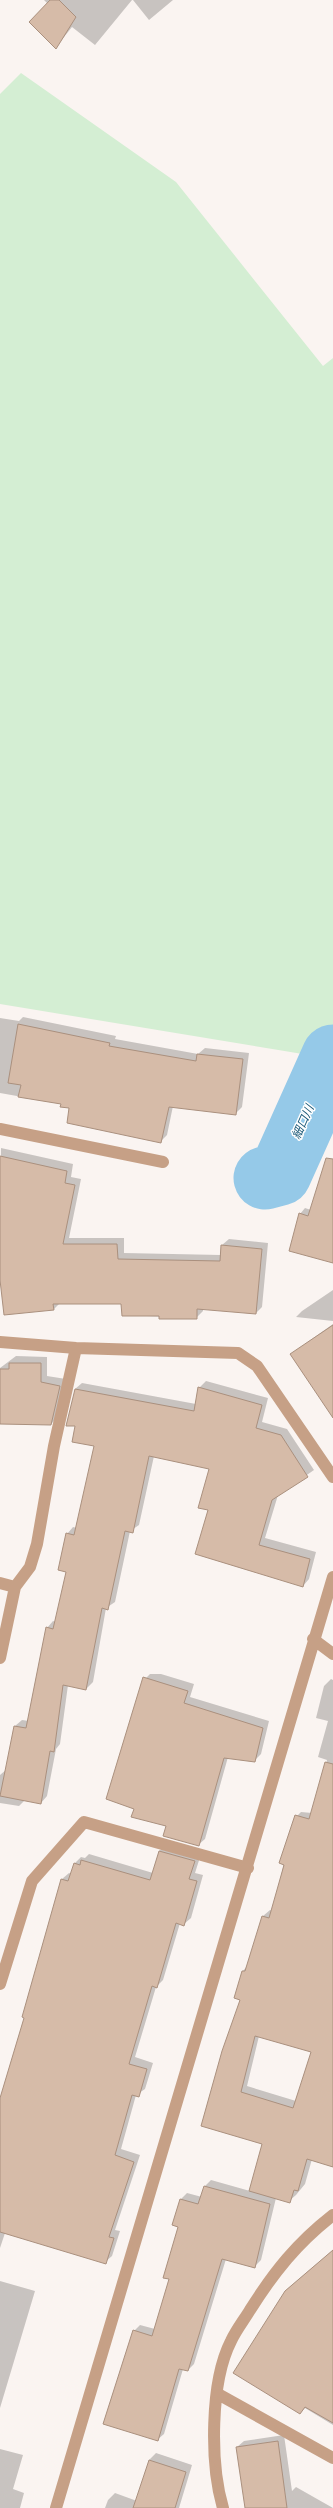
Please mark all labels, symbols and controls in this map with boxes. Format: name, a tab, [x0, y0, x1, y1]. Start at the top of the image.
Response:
water label: 細口川	[289, 1101, 318, 1141]

